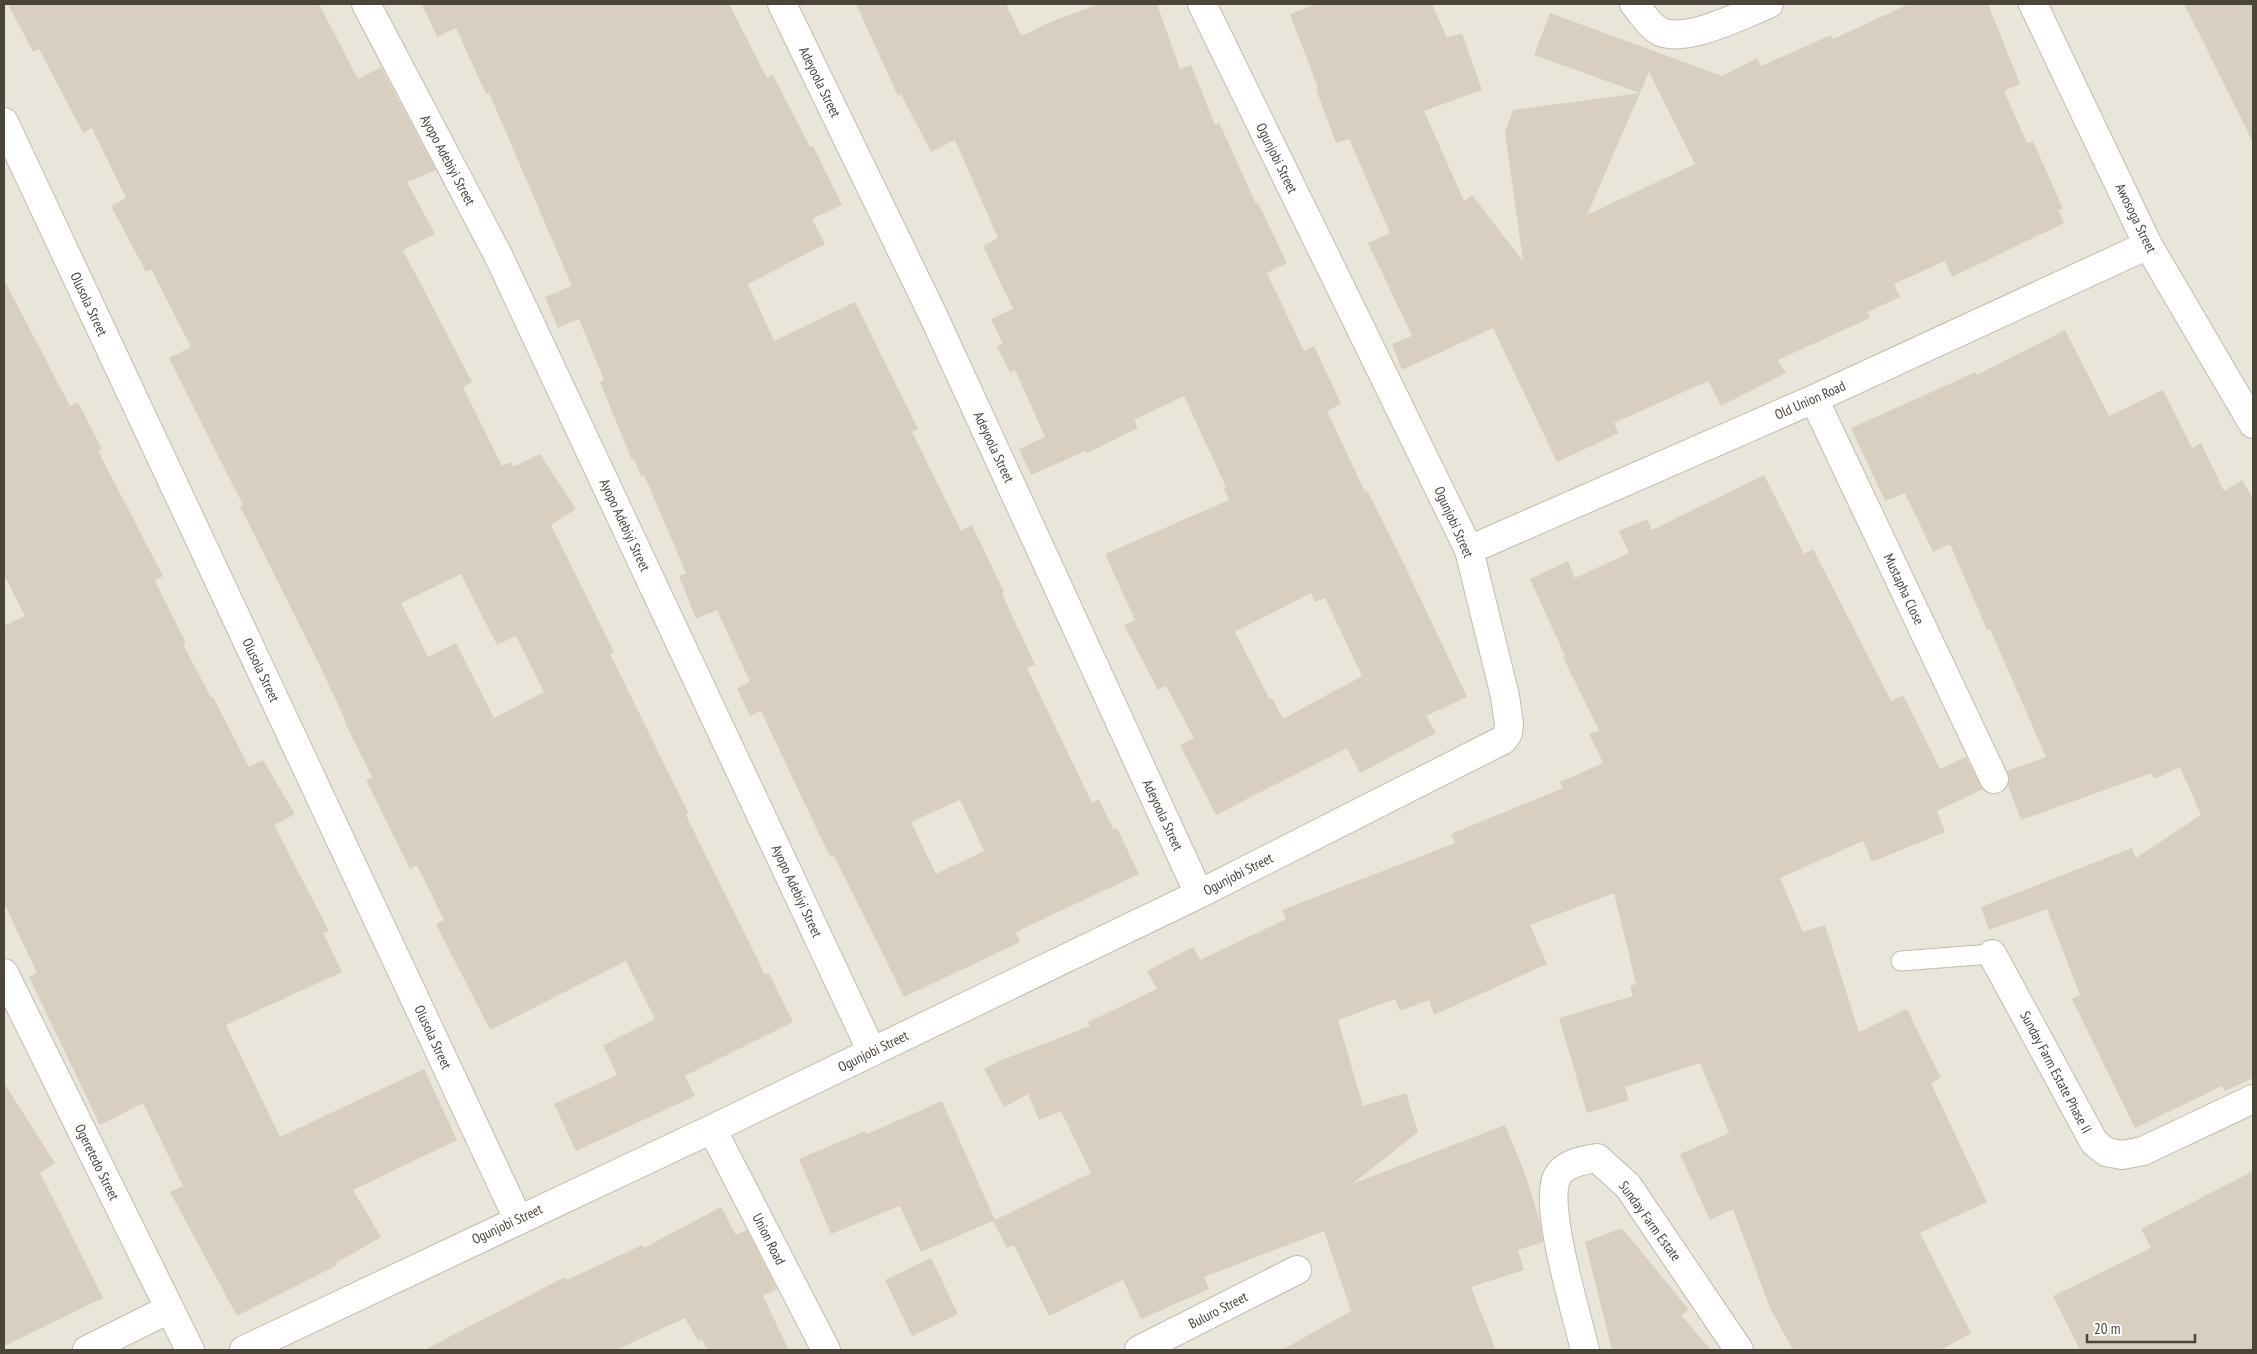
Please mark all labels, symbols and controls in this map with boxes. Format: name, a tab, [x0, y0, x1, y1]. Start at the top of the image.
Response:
street label: Adeyoola Street	[795, 44, 845, 120]
street label: Ayopo Adebiyi Street	[417, 112, 480, 209]
street label: Ogunjobi Street	[1252, 120, 1302, 196]
street label: Awosoga Street	[2111, 180, 2161, 256]
street label: Olusola Street	[66, 269, 112, 339]
street label: Old Union Road	[1772, 376, 1848, 424]
street label: Adeyoola Street	[970, 409, 1018, 486]
street label: Ayopo Adebiyi Street	[596, 476, 654, 574]
street label: Ogunjobi Street	[1430, 484, 1478, 561]
street label: Mustapha Close	[1880, 551, 1928, 628]
street label: Olusola Street	[238, 635, 284, 705]
street label: Adeyoola Street	[1139, 777, 1187, 854]
street label: Ayopo Adebiyi Street	[768, 842, 826, 940]
street label: Ogunjobi Street	[1200, 849, 1276, 899]
street label: Olusola Street	[410, 1002, 456, 1072]
street label: Sunday Farm Estate Phase II	[2016, 1008, 2096, 1136]
street label: Ogunjobi Street	[835, 1026, 911, 1076]
street label: Ogeretedo Street	[71, 1121, 123, 1203]
street label: Sunday Farm Estate	[1615, 1177, 1685, 1265]
street label: Ogunjobi Street	[469, 1200, 545, 1248]
street label: Union Road	[748, 1210, 790, 1268]
street label: Buluro Street	[1185, 1287, 1251, 1333]
scale bar	[2087, 1312, 2194, 1344]
text: 20 m	[2094, 1319, 2120, 1338]

